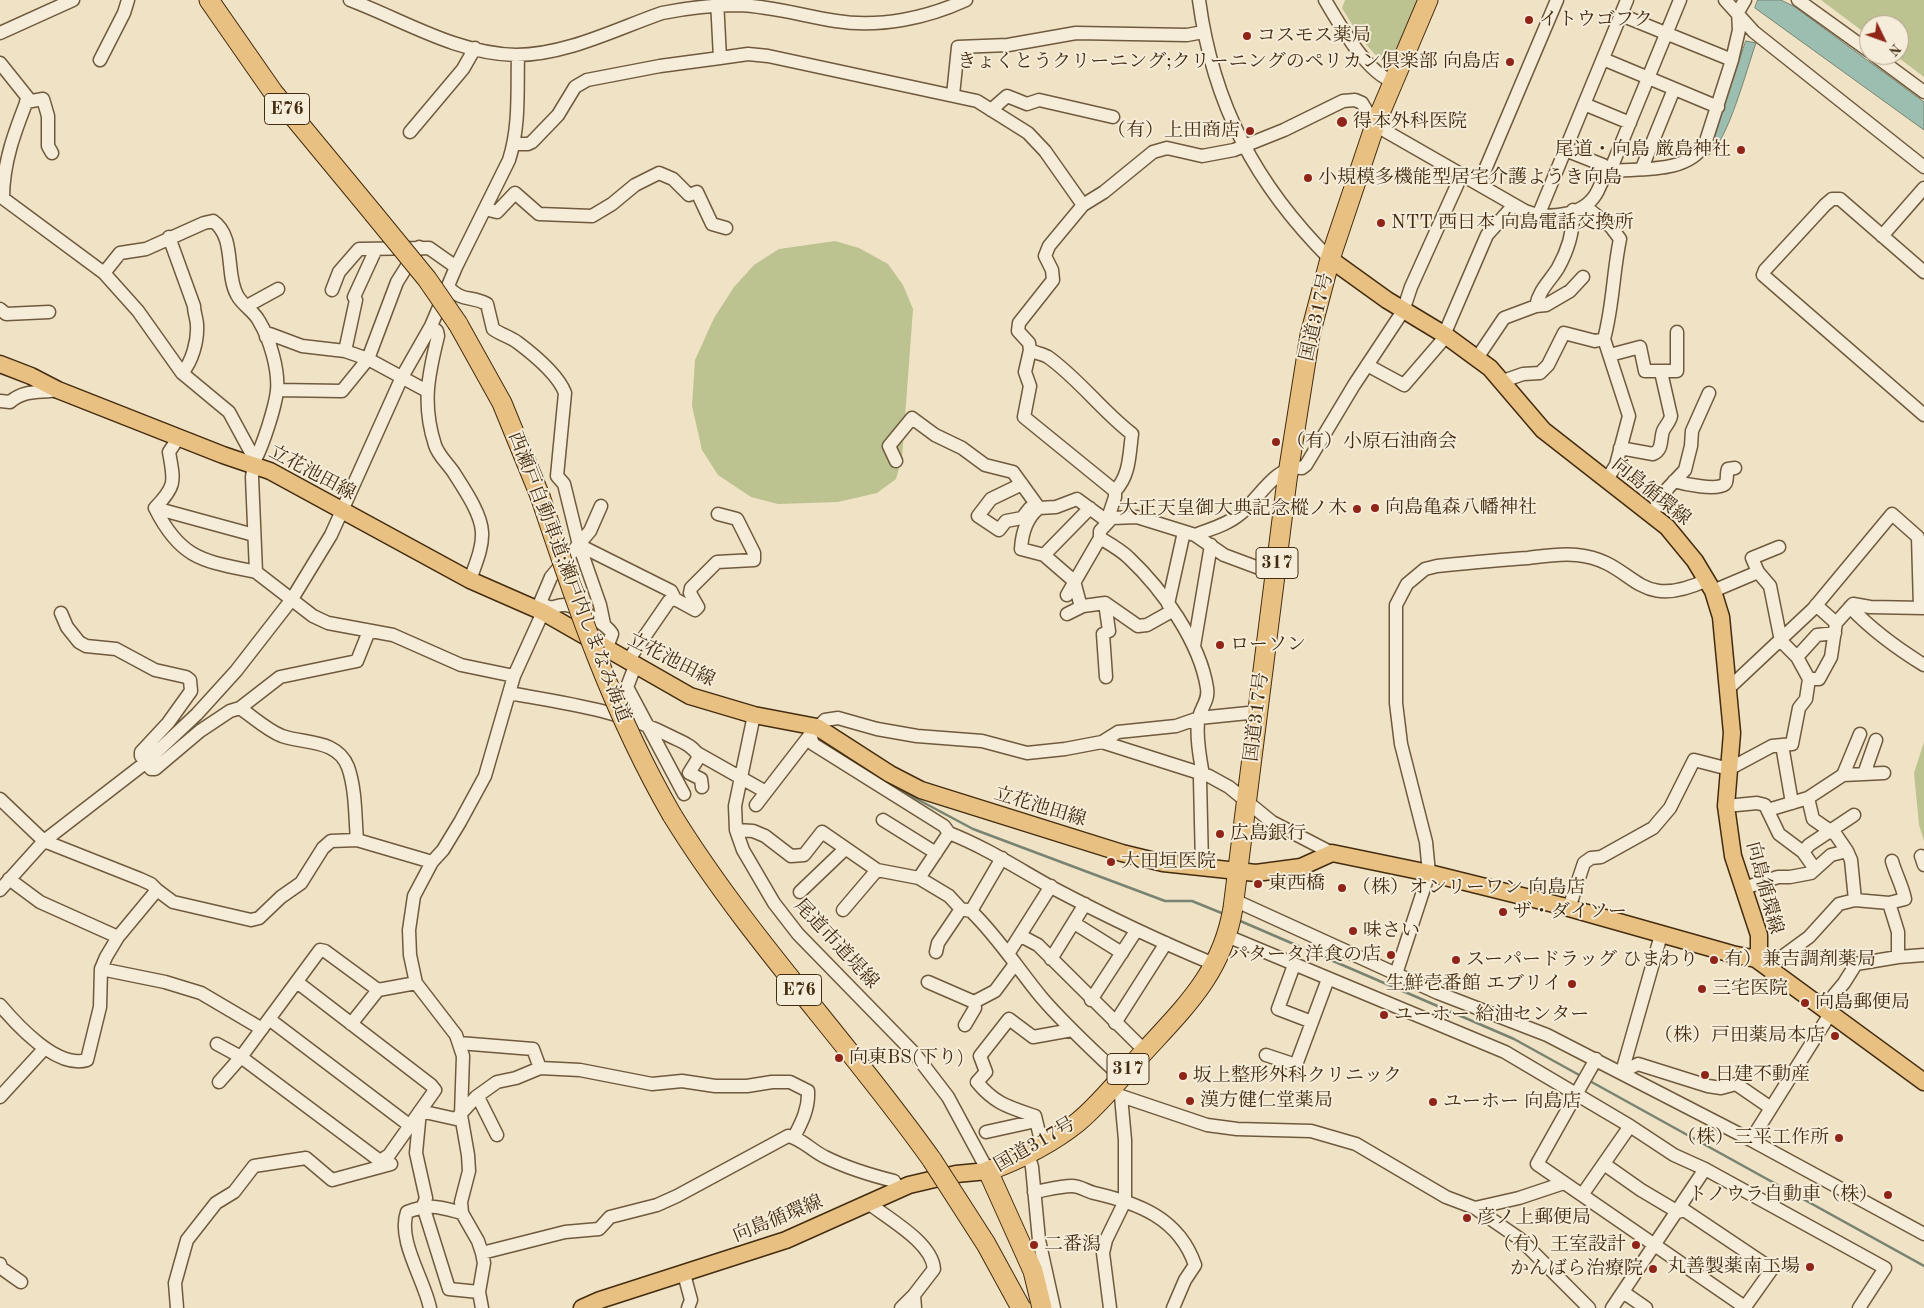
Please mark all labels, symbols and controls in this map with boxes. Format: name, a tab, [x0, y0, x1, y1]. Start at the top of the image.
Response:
place label: イトウゴフク	[1539, 9, 1653, 31]
marker: イトウゴフク	[1523, 14, 1535, 26]
north arrow	[1859, 15, 1909, 65]
place label: コスモス薬局	[1257, 25, 1371, 47]
marker: コスモス薬局	[1241, 30, 1253, 42]
text: N	[1886, 41, 1903, 58]
place label: きょくとうクリーニング;クリーニングのペリカン倶楽部 向島店	[957, 51, 1500, 73]
marker: きょくとうクリーニング;クリーニングのペリカン倶楽部 向島店	[1504, 56, 1516, 68]
road number: E76	[264, 94, 310, 125]
place label: 得本外科医院	[1353, 111, 1467, 133]
marker: 得本外科医院	[1335, 115, 1349, 129]
place label: （有）上田商店	[1107, 120, 1240, 142]
marker: （有）上田商店	[1244, 125, 1256, 137]
place label: 尾道・向島 厳島神社	[1555, 139, 1731, 161]
marker: 尾道・向島 厳島神社	[1735, 144, 1747, 156]
place label: 小規模多機能型居宅介護ようき向島	[1318, 167, 1622, 189]
marker: 小規模多機能型居宅介護ようき向島	[1302, 172, 1314, 184]
place label: NTT 西日本 向島電話交換所	[1391, 212, 1633, 234]
marker: NTT 西日本 向島電話交換所	[1375, 217, 1387, 229]
street label: 国道317号	[1296, 271, 1338, 363]
street label: 西瀬戸自動車道;瀬戸内しまなみ海道	[503, 429, 635, 725]
place label: （有）小原石油商会	[1286, 431, 1457, 453]
marker: （有）小原石油商会	[1270, 436, 1282, 448]
street label: 立花池田線	[265, 441, 359, 505]
street label: 向島循環線	[1607, 453, 1695, 531]
place label: 向島亀森八幡神社	[1385, 497, 1537, 519]
place label: 大正天皇御大典記念樅ノ木	[1119, 498, 1347, 520]
marker: 向島亀森八幡神社	[1369, 502, 1381, 514]
marker: 大正天皇御大典記念樅ノ木	[1351, 503, 1363, 515]
road number: 317	[1256, 548, 1298, 578]
street label: 立花池田線	[624, 628, 718, 692]
place label: ローソン	[1230, 634, 1306, 656]
marker: ローソン	[1214, 639, 1226, 651]
street label: 国道317号	[1240, 671, 1274, 763]
street label: 立花池田線	[991, 782, 1089, 832]
place label: 広島銀行	[1230, 823, 1306, 845]
marker: 広島銀行	[1214, 828, 1226, 840]
street label: 向島循環線	[1741, 839, 1787, 937]
place label: 大田垣医院	[1121, 851, 1216, 873]
marker: 大田垣医院	[1105, 856, 1117, 868]
place label: 東西橋	[1268, 873, 1325, 895]
place label: （株）オンリーワン 向島店	[1352, 877, 1585, 899]
marker: 東西橋	[1252, 878, 1264, 890]
marker: （株）オンリーワン 向島店	[1336, 882, 1348, 894]
street label: 尾道市道堤線	[789, 895, 883, 993]
place label: ザ・ダイソー	[1513, 901, 1627, 923]
marker: ザ・ダイソー	[1497, 906, 1509, 918]
place label: 味さい	[1363, 920, 1420, 942]
marker: 味さい	[1347, 925, 1359, 937]
place label: パタータ洋食の店	[1229, 944, 1381, 966]
marker: パタータ洋食の店	[1385, 949, 1397, 961]
place label: スーパードラッグ ひまわり	[1466, 949, 1698, 971]
place label: 有）兼吉調剤薬局	[1724, 949, 1876, 971]
marker: スーパードラッグ ひまわり	[1450, 954, 1462, 966]
marker: 有）兼吉調剤薬局	[1708, 954, 1720, 966]
place label: 生鮮壱番館 エブリイ	[1386, 973, 1562, 995]
road number: E76	[776, 974, 822, 1006]
marker: 生鮮壱番館 エブリイ	[1566, 978, 1578, 990]
place label: 三宅医院	[1712, 978, 1788, 1000]
marker: 三宅医院	[1696, 983, 1708, 995]
place label: 向島郵便局	[1815, 992, 1910, 1014]
marker: 向島郵便局	[1799, 997, 1811, 1009]
place label: ユーホー 給油センター	[1394, 1004, 1589, 1026]
marker: ユーホー 給油センター	[1378, 1009, 1390, 1021]
place label: （株）戸田薬局本店	[1654, 1025, 1825, 1047]
marker: （株）戸田薬局本店	[1829, 1030, 1841, 1042]
place label: 向東BS(下り)	[849, 1047, 964, 1069]
marker: 向東BS(下り)	[833, 1052, 845, 1064]
road number: 317	[1107, 1054, 1149, 1084]
place label: 日建不動産	[1715, 1064, 1810, 1086]
place label: 坂上整形外科クリニック	[1193, 1065, 1402, 1087]
marker: 日建不動産	[1699, 1069, 1711, 1081]
marker: 坂上整形外科クリニック	[1177, 1070, 1189, 1082]
place label: 漢方健仁堂薬局	[1200, 1090, 1333, 1112]
place label: ユーホー 向島店	[1443, 1091, 1581, 1113]
marker: 漢方健仁堂薬局	[1184, 1095, 1196, 1107]
marker: ユーホー 向島店	[1427, 1096, 1439, 1108]
street label: 国道317号	[990, 1113, 1080, 1177]
place label: （株）三平工作所	[1677, 1127, 1829, 1149]
marker: （株）三平工作所	[1833, 1132, 1845, 1144]
place label: トノウラ自動車（株）	[1688, 1184, 1878, 1206]
marker: トノウラ自動車（株）	[1882, 1189, 1894, 1201]
street label: 向島循環線	[730, 1191, 826, 1247]
place label: 彦ノ上郵便局	[1477, 1207, 1591, 1229]
marker: 彦ノ上郵便局	[1461, 1212, 1473, 1224]
place label: 二番潟	[1044, 1234, 1101, 1256]
place label: （有）王室設計	[1493, 1234, 1626, 1256]
marker: 二番潟	[1028, 1239, 1040, 1251]
marker: （有）王室設計	[1630, 1239, 1642, 1251]
place label: 丸善製薬南工場	[1667, 1256, 1800, 1278]
place label: かんばら治療院	[1510, 1258, 1643, 1280]
marker: 丸善製薬南工場	[1804, 1261, 1816, 1273]
marker: かんばら治療院	[1647, 1263, 1659, 1275]

